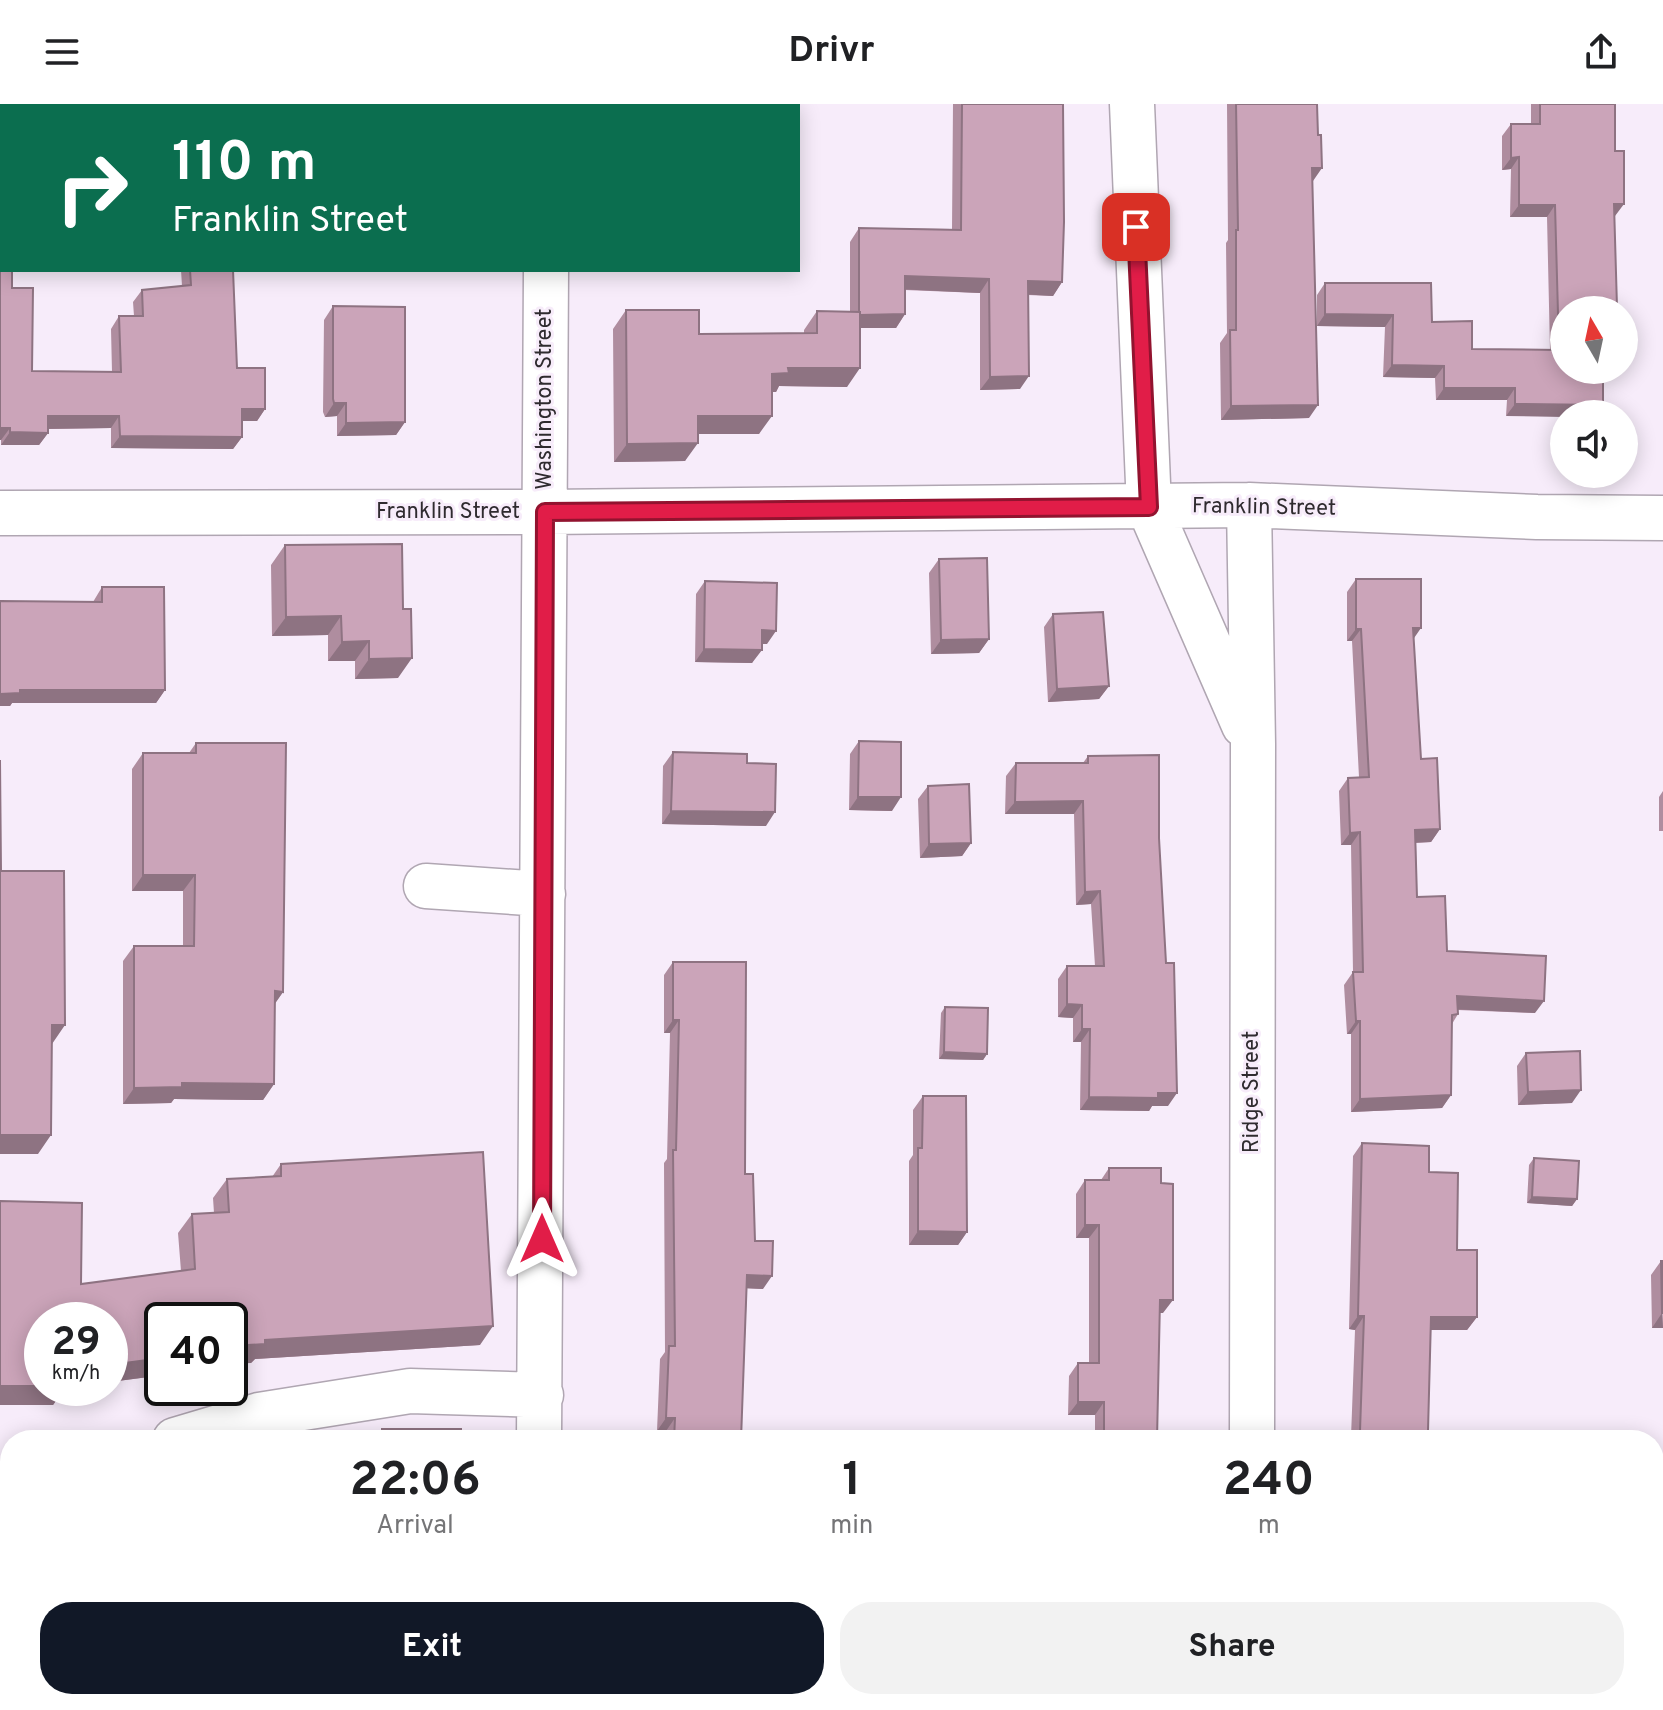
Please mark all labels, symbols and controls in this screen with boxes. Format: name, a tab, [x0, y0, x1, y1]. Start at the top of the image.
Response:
text: Drivr	[789, 29, 874, 75]
icon: menu	[40, 30, 84, 74]
icon: share	[1579, 30, 1623, 74]
text: 110 m	[172, 130, 317, 200]
icon: right	[40, 136, 144, 240]
pin	[1102, 193, 1170, 261]
text: Franklin Street	[172, 199, 408, 245]
icon: arrive	[1114, 205, 1158, 249]
north arrow	[1550, 296, 1638, 384]
map controls	[1550, 296, 1638, 488]
street label: Washington Street	[532, 308, 559, 490]
button: sound	[1550, 400, 1638, 488]
street label: Franklin Street	[1192, 493, 1336, 523]
street label: Franklin Street	[376, 499, 520, 526]
street label: Ridge Street	[1239, 1031, 1266, 1153]
position arrow	[500, 1197, 584, 1281]
speed limit sign: 40	[144, 1302, 248, 1406]
text: 29	[51, 1319, 101, 1369]
text: km/h	[52, 1361, 100, 1387]
text: 22:06	[349, 1452, 481, 1512]
text: 1	[842, 1452, 861, 1512]
text: 240	[1223, 1452, 1315, 1512]
text: Arrival	[376, 1510, 454, 1543]
text: min	[830, 1510, 873, 1543]
text: m	[1258, 1510, 1280, 1543]
button: Exit	[40, 1602, 824, 1694]
button: Share	[840, 1602, 1624, 1694]

